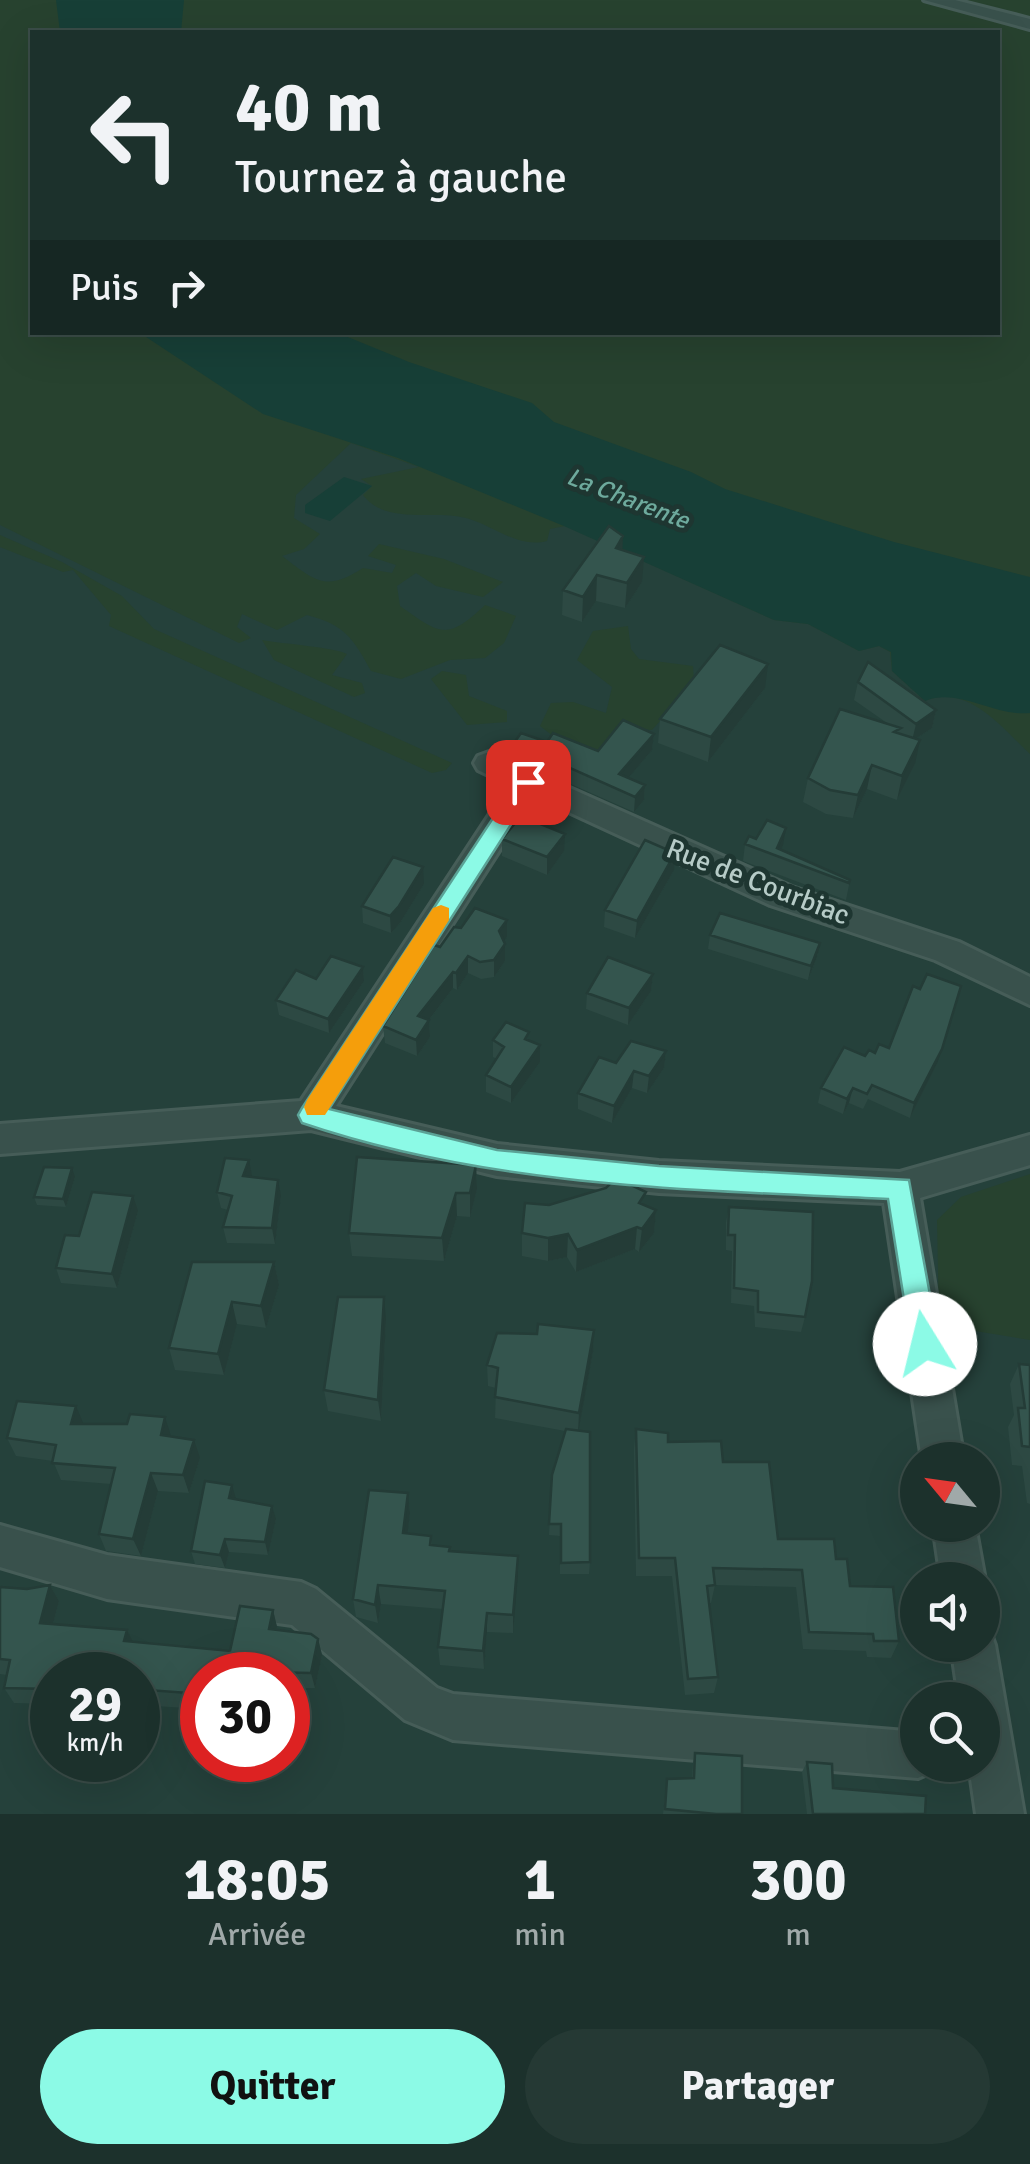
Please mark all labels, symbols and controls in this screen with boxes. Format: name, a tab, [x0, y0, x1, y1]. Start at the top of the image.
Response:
text: 40 m	[235, 64, 383, 150]
icon: left	[70, 70, 200, 200]
text: Tournez à gauche	[235, 150, 567, 205]
icon: right	[159, 260, 214, 315]
text: Puis	[70, 264, 139, 311]
water label: La Charente	[563, 461, 695, 536]
pin	[486, 740, 571, 825]
icon: arrive	[501, 755, 556, 810]
street label: Rue de Courbiac	[662, 832, 854, 932]
position arrow	[873, 1292, 977, 1396]
north arrow	[900, 1442, 1000, 1542]
map controls	[900, 1442, 1000, 1782]
button: sound	[900, 1562, 1000, 1662]
speed limit sign: 30	[180, 1652, 310, 1782]
text: 29	[68, 1674, 122, 1736]
button: search	[900, 1682, 1000, 1782]
text: km/h	[67, 1727, 123, 1758]
text: 18:05	[183, 1843, 331, 1917]
text: 1	[524, 1843, 556, 1917]
text: 300	[749, 1843, 847, 1917]
text: Arrivée	[208, 1915, 306, 1954]
text: min	[514, 1915, 566, 1954]
text: m	[785, 1915, 811, 1954]
button: Quitter	[40, 2029, 505, 2144]
button: Partager	[525, 2029, 990, 2144]

